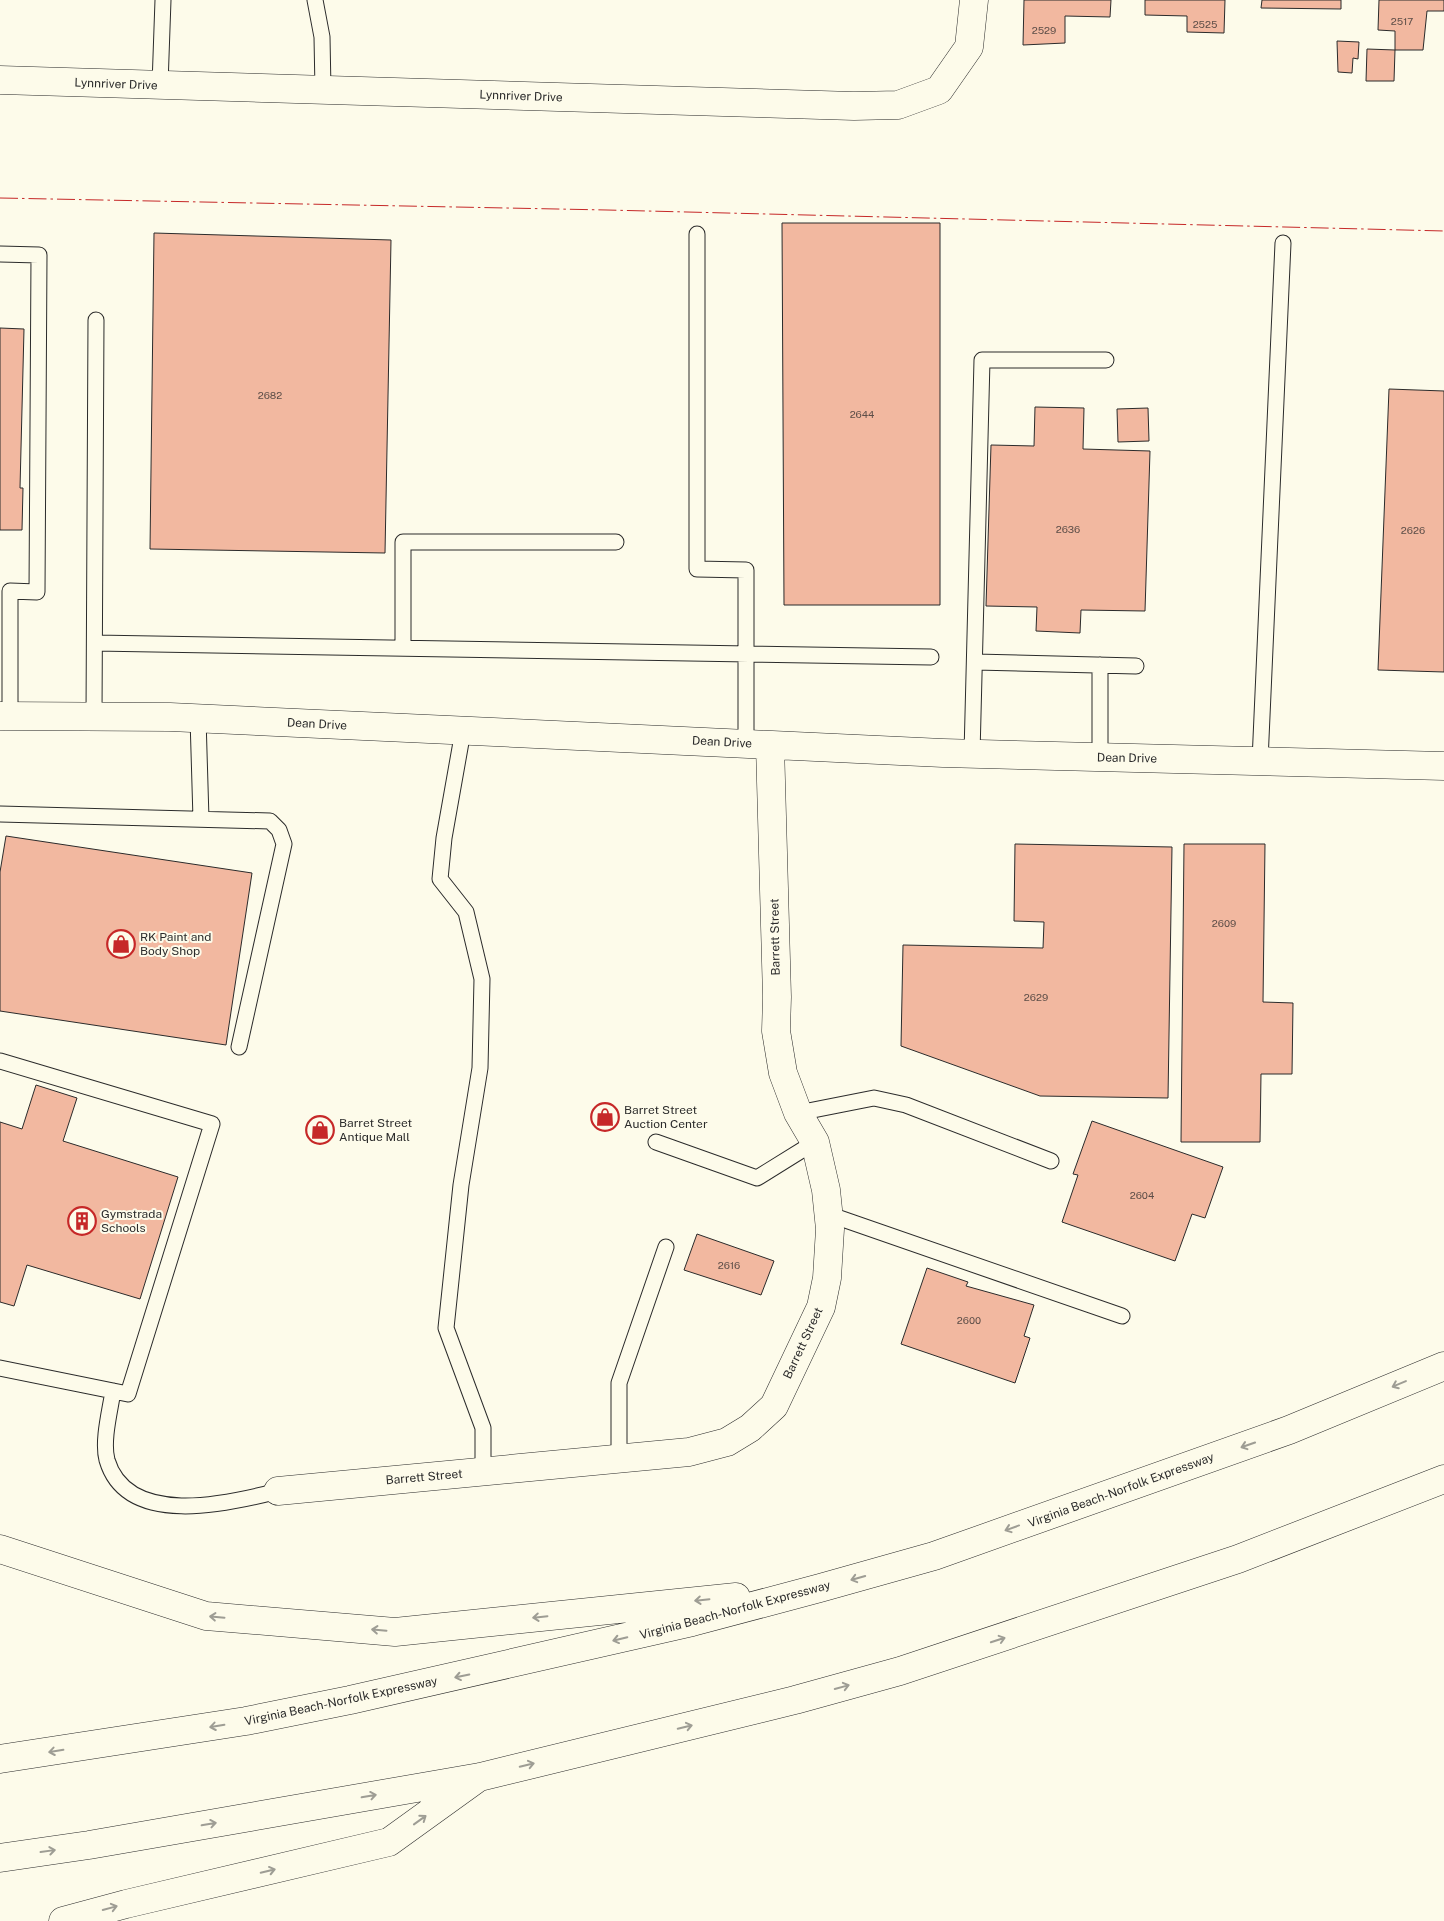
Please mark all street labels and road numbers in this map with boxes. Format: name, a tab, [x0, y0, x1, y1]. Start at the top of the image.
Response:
street label: Lynnriver Drive	[74, 76, 158, 92]
street label: Lynnriver Drive	[479, 88, 563, 104]
street label: Dean Drive	[287, 715, 348, 733]
street label: Dean Drive	[692, 733, 753, 751]
street label: Dean Drive	[1097, 750, 1157, 766]
street label: Barrett Street	[767, 898, 783, 976]
street label: Barrett Street	[780, 1305, 826, 1381]
street label: Virginia Beach-Norfolk Expressway	[1026, 1450, 1216, 1530]
street label: Barrett Street	[385, 1467, 463, 1487]
street label: Virginia Beach-Norfolk Expressway	[638, 1578, 832, 1642]
street label: Virginia Beach-Norfolk Expressway	[243, 1674, 439, 1728]

